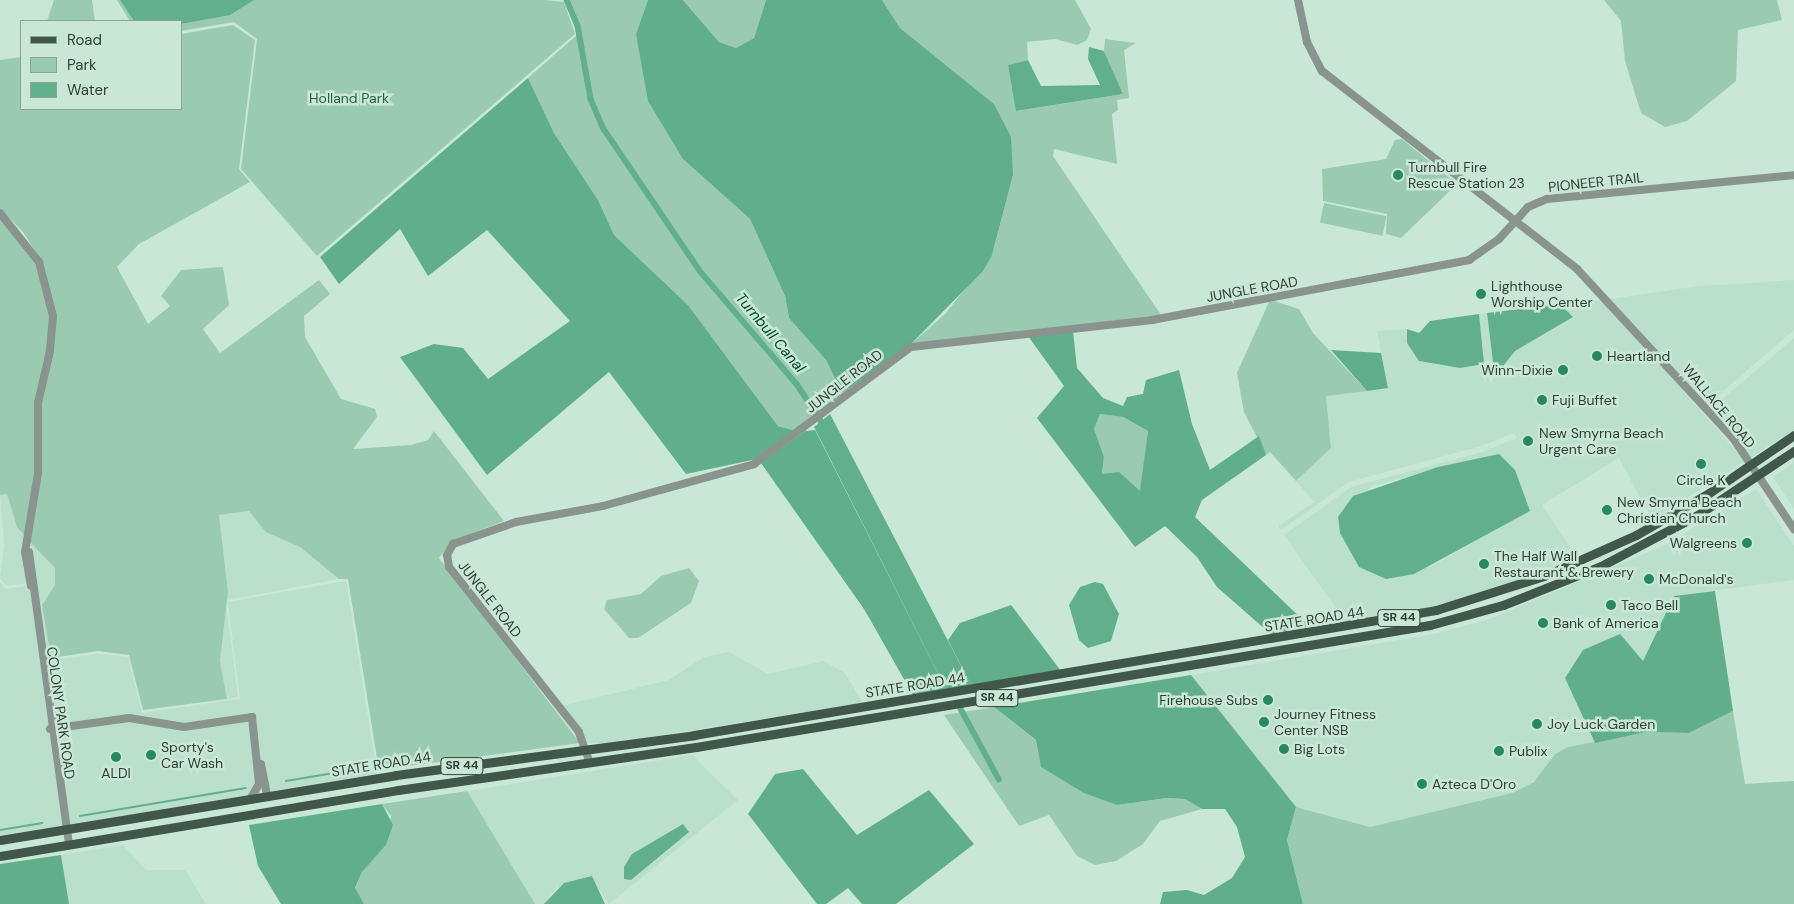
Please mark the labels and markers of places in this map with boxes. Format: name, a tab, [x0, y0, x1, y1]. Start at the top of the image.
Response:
place label: Turnbull Fire Rescue Station 23	[1408, 159, 1525, 192]
marker: Turnbull Fire Rescue Station 23	[1392, 169, 1404, 181]
place label: Lighthouse Worship Center	[1491, 278, 1593, 310]
marker: Lighthouse Worship Center	[1475, 288, 1487, 300]
place label: Heartland	[1607, 348, 1670, 364]
marker: Heartland	[1591, 350, 1603, 362]
place label: Winn-Dixie	[1481, 362, 1553, 378]
marker: Winn-Dixie	[1557, 364, 1569, 376]
place label: Fuji Buffet	[1552, 392, 1617, 408]
marker: Fuji Buffet	[1536, 394, 1548, 406]
place label: New Smyrna Beach Urgent Care	[1539, 425, 1664, 458]
marker: New Smyrna Beach Urgent Care	[1521, 434, 1535, 448]
marker: Circle K	[1695, 458, 1707, 470]
place label: Circle K	[1676, 472, 1726, 488]
place label: New Smyrna Beach Christian Church	[1617, 494, 1742, 526]
marker: New Smyrna Beach Christian Church	[1601, 504, 1613, 516]
place label: Walgreens	[1670, 535, 1737, 551]
marker: Walgreens	[1741, 537, 1753, 549]
place label: The Half Wall Restaurant & Brewery	[1494, 548, 1634, 580]
marker: The Half Wall Restaurant & Brewery	[1478, 558, 1490, 570]
place label: McDonald's	[1659, 571, 1734, 587]
marker: McDonald's	[1643, 573, 1655, 585]
place label: Taco Bell	[1621, 597, 1678, 613]
marker: Taco Bell	[1605, 599, 1617, 611]
place label: Bank of America	[1553, 615, 1659, 631]
marker: Bank of America	[1537, 617, 1549, 629]
place label: Firehouse Subs	[1159, 692, 1258, 708]
marker: Firehouse Subs	[1262, 694, 1274, 706]
place label: Journey Fitness Center NSB	[1274, 706, 1376, 739]
marker: Journey Fitness Center NSB	[1258, 716, 1270, 728]
place label: Joy Luck Garden	[1547, 716, 1655, 732]
marker: Joy Luck Garden	[1531, 718, 1543, 730]
place label: Sporty's Car Wash	[161, 739, 223, 772]
place label: Big Lots	[1294, 741, 1345, 757]
marker: Big Lots	[1278, 743, 1290, 755]
place label: Publix	[1509, 743, 1547, 759]
marker: Publix	[1493, 745, 1505, 757]
marker: Sporty's Car Wash	[145, 749, 157, 761]
marker: ALDI	[110, 751, 122, 763]
place label: ALDI	[101, 765, 131, 781]
place label: Azteca D'Oro	[1432, 776, 1516, 792]
marker: Azteca D'Oro	[1416, 778, 1428, 790]

